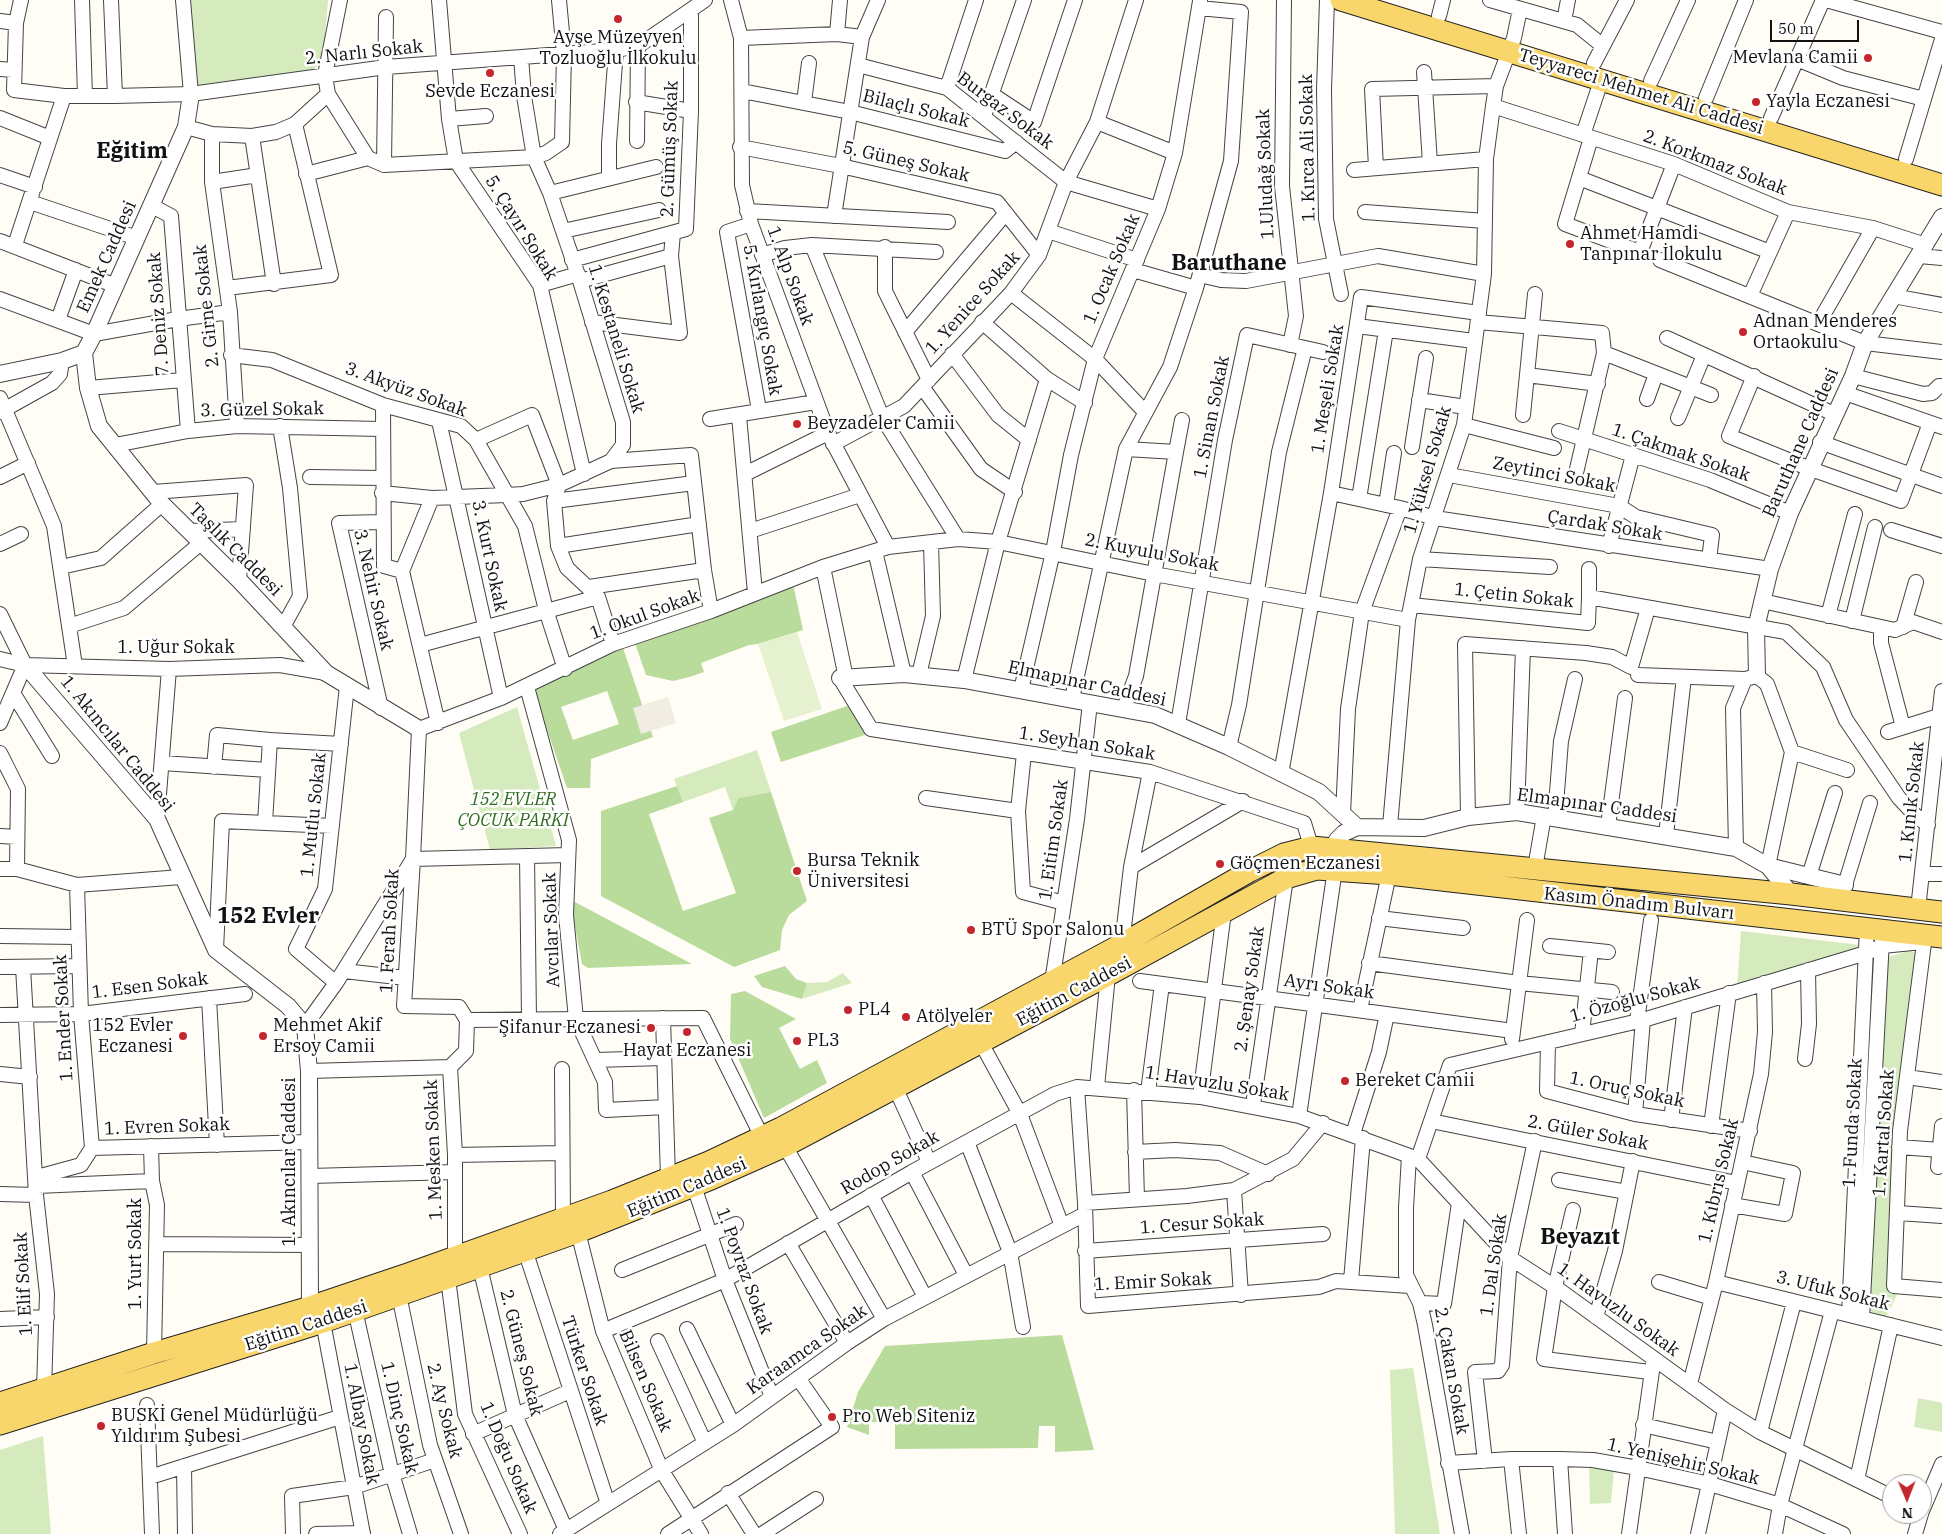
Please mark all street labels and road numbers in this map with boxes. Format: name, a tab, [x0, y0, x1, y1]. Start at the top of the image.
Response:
street label: 2. Narlı Sokak	[304, 36, 424, 70]
street label: Teyyareci Mehmet Ali Caddesi	[1516, 44, 1766, 140]
street label: Burgaz Sokak	[952, 68, 1058, 154]
street label: 1. Kırca Ali Sokak	[1296, 74, 1320, 222]
street label: 2. Gümüş Sokak	[657, 80, 683, 218]
street label: Bilaçlı Sokak	[860, 85, 972, 133]
street label: 1.Uludağ Sokak	[1253, 108, 1279, 240]
street label: 2. Korkmaz Sokak	[1640, 126, 1790, 200]
street label: 5. Güneş Sokak	[840, 137, 972, 187]
street label: 5. Çayır Sokak	[480, 171, 562, 285]
street label: Emek Caddesi	[73, 198, 141, 316]
street label: 1. Ocak Sokak	[1079, 210, 1145, 328]
street label: 1. Alp Sokak	[762, 223, 818, 329]
street label: 5. Kırlangıç Sokak	[738, 243, 786, 397]
street label: 2. Girne Sokak	[190, 244, 224, 368]
street label: 1. Yenice Sokak	[921, 247, 1025, 359]
street label: 7. Deniz Sokak	[144, 251, 174, 377]
street label: 1. Kestaneli Sokak	[583, 262, 649, 416]
street label: 1. Meşeli Sokak	[1307, 323, 1349, 455]
street label: 1. Sinan Sokak	[1190, 354, 1234, 480]
street label: 3. Akyüz Sokak	[342, 358, 470, 422]
street label: Baruthane Caddesi	[1758, 365, 1844, 521]
street label: 3. Güzel Sokak	[200, 398, 324, 422]
street label: 1. Yüksel Sokak	[1399, 404, 1457, 536]
street label: 1. Çakmak Sokak	[1609, 419, 1753, 487]
street label: Zeytinci Sokak	[1491, 452, 1617, 498]
street label: 3. Kurt Sokak	[467, 498, 511, 614]
street label: Taşlık Caddesi	[184, 499, 286, 601]
street label: Çardak Sokak	[1546, 506, 1664, 546]
street label: 3. Nehir Sokak	[349, 527, 397, 653]
street label: 2. Kuyulu Sokak	[1083, 529, 1221, 577]
street label: 1. Çetin Sokak	[1453, 579, 1575, 613]
street label: 1. Okul Sokak	[587, 585, 703, 645]
street label: 1. Uğur Sokak	[117, 637, 235, 659]
street label: Elmapınar Caddesi	[1006, 657, 1168, 711]
street label: 1. Akıncılar Caddesi	[55, 671, 179, 817]
street label: 1. Seyhan Sokak	[1017, 723, 1157, 765]
street label: 1. Kınık Sokak	[1895, 740, 1929, 864]
street label: 1. Mutlu Sokak	[297, 752, 331, 878]
street label: 1. Eitim Sokak	[1035, 778, 1073, 902]
street label: Elmapınar Caddesi	[1516, 784, 1678, 828]
street label: 1. Ferah Sokak	[376, 868, 404, 994]
street label: Avcılar Sokak	[539, 872, 565, 988]
street label: Kasım Önadım Bulvarı	[1543, 883, 1735, 925]
street label: 2. Şenay Sokak	[1230, 925, 1270, 1053]
street label: Eğitim Caddesi	[1013, 953, 1135, 1031]
street label: 1. Ender Sokak	[50, 954, 78, 1082]
street label: 1. Esen Sokak	[91, 968, 209, 1004]
street label: Ayrı Sokak	[1282, 970, 1376, 1004]
street label: 1. Özoğlu Sokak	[1568, 972, 1702, 1028]
street label: 1. Funda Sokak	[1839, 1058, 1867, 1188]
street label: 1. Havuzlu Sokak	[1143, 1062, 1291, 1106]
street label: 1. Oruç Sokak	[1567, 1067, 1687, 1113]
street label: 1. Kartal Sokak	[1869, 1069, 1899, 1197]
street label: 1. Akıncılar Caddesi	[279, 1077, 301, 1247]
street label: 1. Mesken Sokak	[421, 1079, 447, 1221]
street label: 2. Güler Sokak	[1526, 1111, 1650, 1155]
street label: 1. Evren Sokak	[104, 1114, 230, 1140]
street label: 1. Kıbrıs Sokak	[1694, 1117, 1744, 1245]
street label: Rodop Sokak	[837, 1126, 943, 1200]
street label: Eğitim Caddesi	[624, 1153, 750, 1223]
street label: 1. Yurt Sokak	[125, 1198, 147, 1310]
street label: 1. Poyraz Sokak	[711, 1205, 777, 1337]
street label: 1. Cesur Sokak	[1139, 1209, 1265, 1239]
street label: 1. Dal Sokak	[1476, 1212, 1512, 1318]
street label: 1. Elif Sokak	[10, 1231, 38, 1337]
street label: 1. Havuzlu Sokak	[1553, 1258, 1683, 1362]
street label: 3. Ufuk Sokak	[1774, 1266, 1892, 1316]
street label: 1. Emir Sokak	[1094, 1268, 1212, 1296]
street label: 2. Güneş Sokak	[495, 1288, 547, 1418]
street label: Eğitim Caddesi	[242, 1296, 370, 1356]
street label: Karaamca Sokak	[743, 1300, 871, 1400]
street label: 2. Çakan Sokak	[1429, 1306, 1473, 1436]
street label: Türker Sokak	[556, 1313, 612, 1429]
street label: Bilsen Sokak	[614, 1327, 676, 1435]
street label: 1. Dinç Sokak	[376, 1360, 422, 1476]
street label: 1. Albay Sokak	[339, 1361, 383, 1487]
street label: 2. Ay Sokak	[422, 1361, 466, 1461]
street label: 1. Doğu Sokak	[475, 1399, 541, 1517]
street label: 1. Yenişehir Sokak	[1605, 1434, 1761, 1490]

